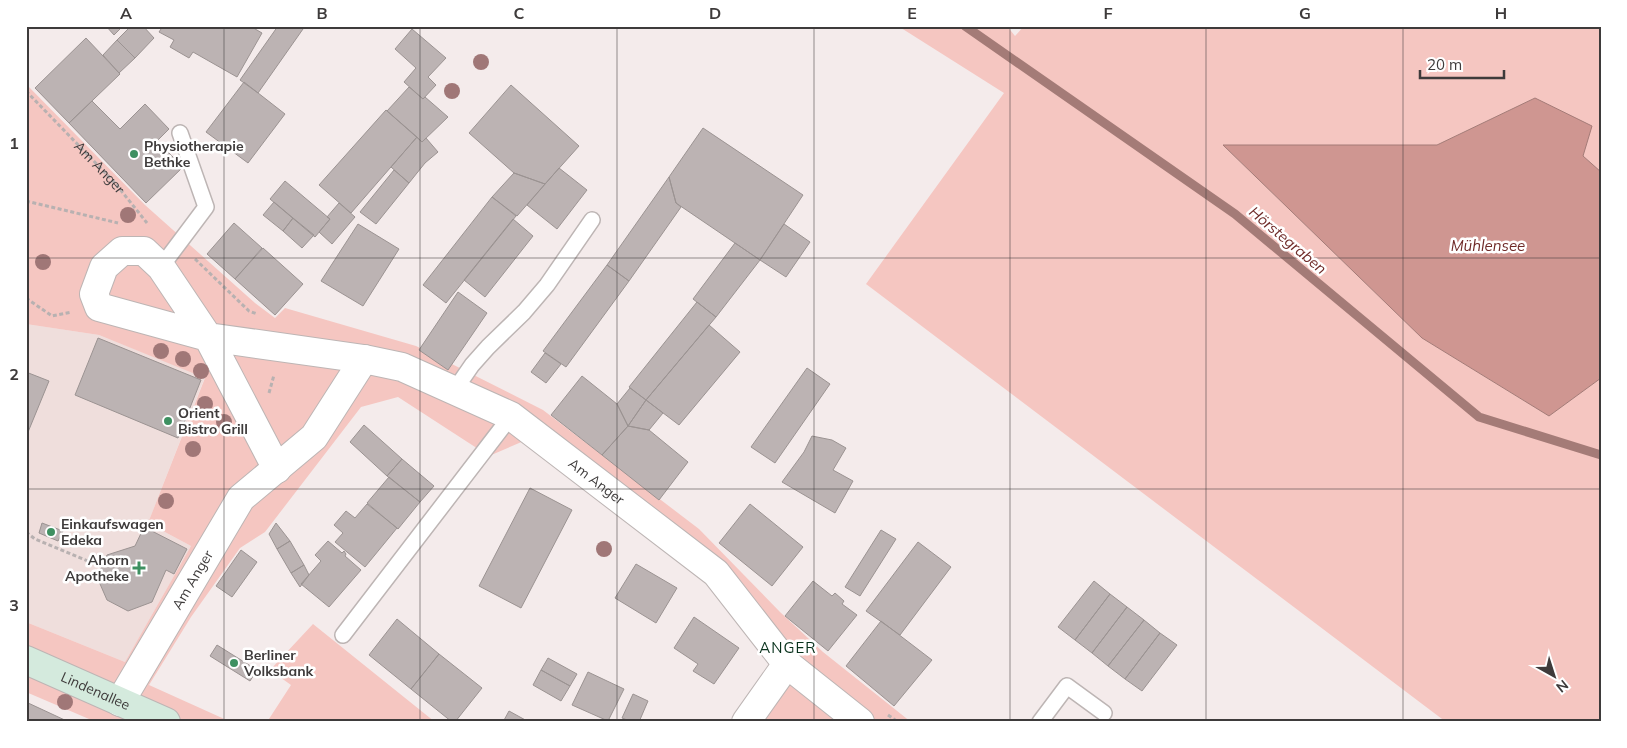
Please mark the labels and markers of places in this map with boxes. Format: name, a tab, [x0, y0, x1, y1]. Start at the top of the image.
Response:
place label: Physiotherapie Bethke	[144, 137, 244, 171]
marker: Physiotherapie Bethke	[128, 148, 140, 160]
place label: Orient Bistro Grill	[178, 404, 248, 438]
marker: Orient Bistro Grill	[162, 415, 174, 427]
place label: Einkaufswagen Edeka	[61, 515, 164, 549]
marker: Einkaufswagen Edeka	[45, 526, 57, 538]
place label: Ahorn Apotheke	[65, 551, 129, 585]
marker: Ahorn Apotheke	[133, 562, 145, 574]
place label: Berliner Volksbank	[243, 646, 314, 680]
marker: Berliner Volksbank	[228, 657, 240, 669]

